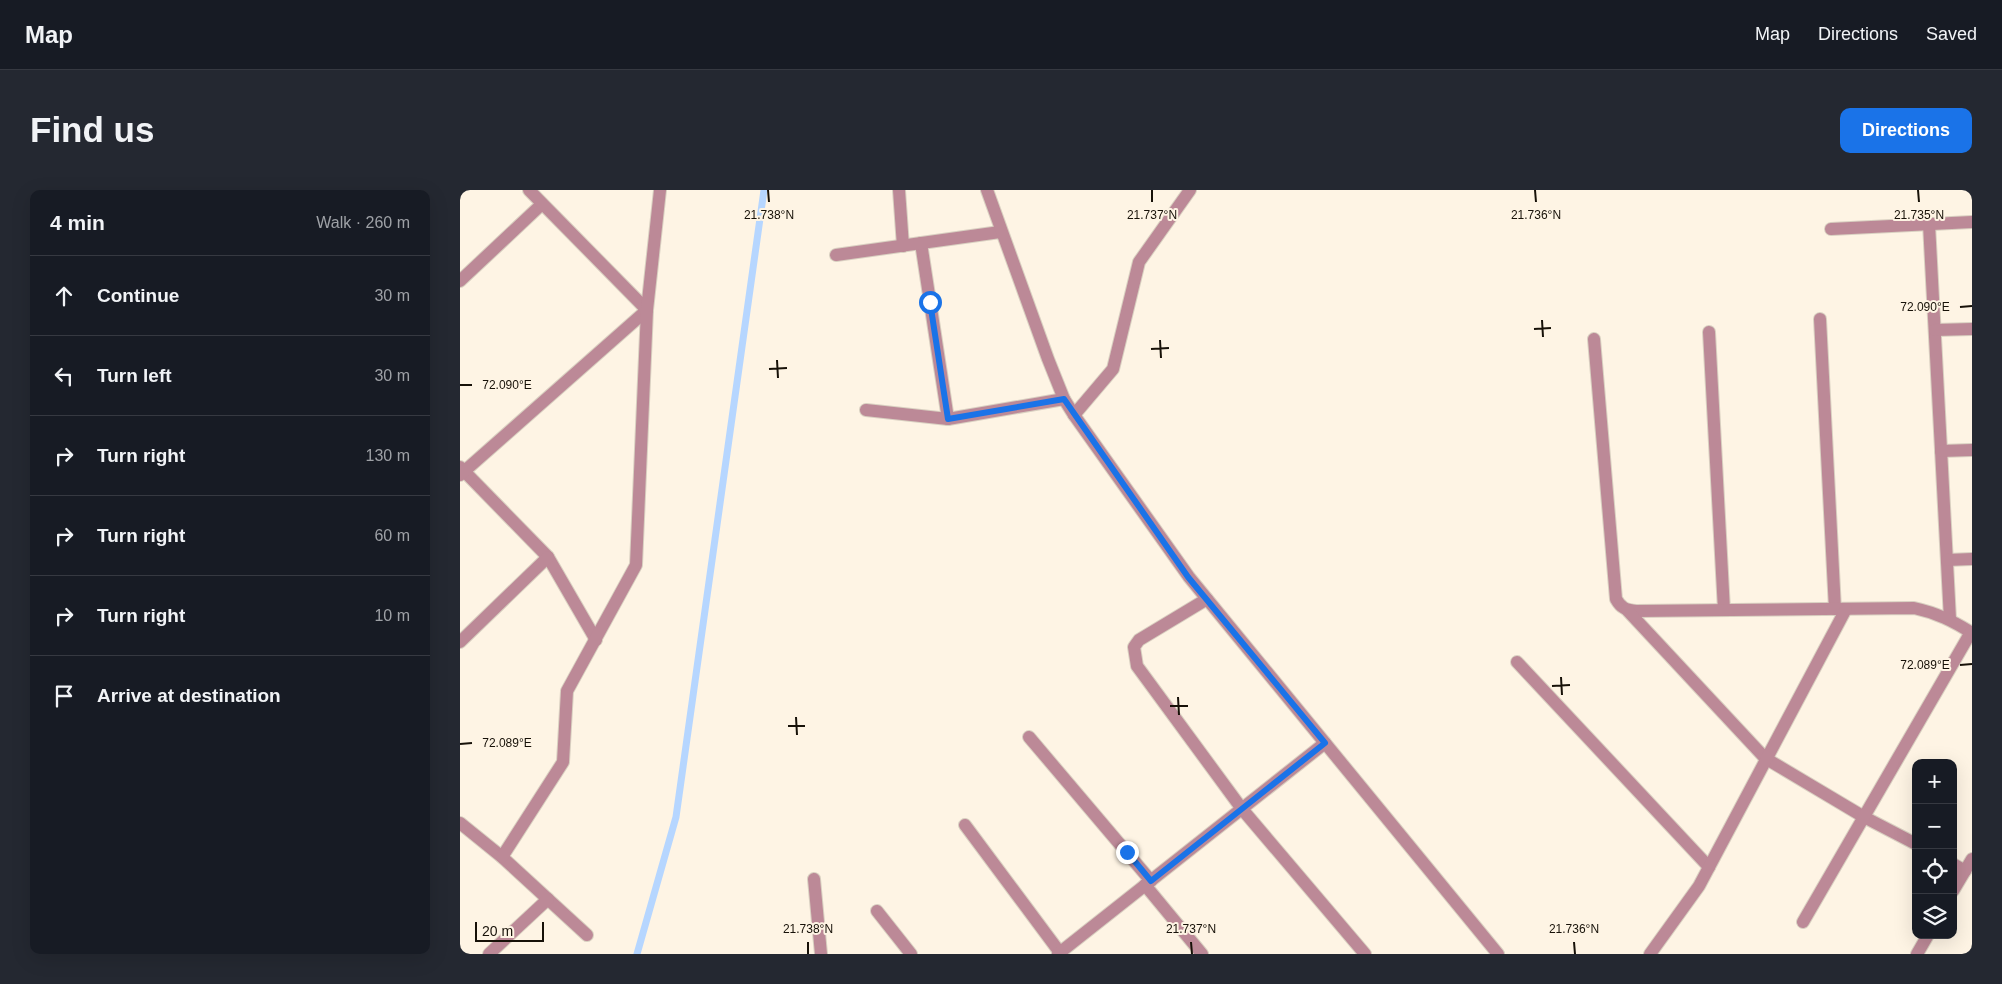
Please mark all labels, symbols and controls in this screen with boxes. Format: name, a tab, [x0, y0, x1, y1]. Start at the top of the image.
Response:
text: Map	[25, 21, 73, 48]
text: Map	[1755, 24, 1790, 44]
text: Directions	[1818, 24, 1898, 44]
text: Saved	[1926, 24, 1977, 44]
button: Directions	[1840, 108, 1972, 153]
text: Find us	[30, 110, 154, 149]
text: 21.738°N	[744, 208, 794, 222]
text: 21.737°N	[1127, 208, 1177, 222]
text: 21.736°N	[1511, 208, 1561, 222]
text: 21.735°N	[1894, 208, 1944, 222]
text: 4 min	[50, 211, 105, 234]
text: Walk · 260 m	[316, 214, 410, 231]
icon: ahead	[50, 282, 78, 310]
text: Continue	[97, 285, 179, 306]
text: 30 m	[374, 287, 410, 304]
route start	[919, 291, 942, 314]
text: 72.090°E	[1900, 300, 1950, 314]
icon: left	[50, 362, 78, 390]
text: Turn left	[97, 365, 172, 386]
text: 30 m	[374, 367, 410, 384]
text: 72.090°E	[482, 378, 532, 392]
icon: right	[50, 442, 78, 470]
text: Turn right	[97, 445, 185, 466]
text: 130 m	[366, 447, 410, 464]
icon: right	[50, 522, 78, 550]
text: Turn right	[97, 525, 185, 546]
text: 60 m	[374, 527, 410, 544]
icon: right	[50, 602, 78, 630]
text: Turn right	[97, 605, 185, 626]
text: 10 m	[374, 607, 410, 624]
text: 72.089°E	[1900, 658, 1950, 672]
icon: arrive	[50, 682, 78, 710]
text: Arrive at destination	[97, 685, 281, 706]
text: 72.089°E	[482, 736, 532, 750]
map controls	[1912, 759, 1957, 939]
button: +	[1912, 759, 1957, 804]
button: −	[1912, 804, 1957, 849]
route end	[1116, 841, 1139, 864]
button: locate	[1912, 849, 1957, 894]
button: layers	[1912, 894, 1957, 939]
scale bar	[475, 919, 544, 942]
text: 21.738°N	[783, 922, 833, 936]
text: 21.737°N	[1166, 922, 1216, 936]
text: 21.736°N	[1549, 922, 1599, 936]
text: 20 m	[482, 923, 513, 939]

